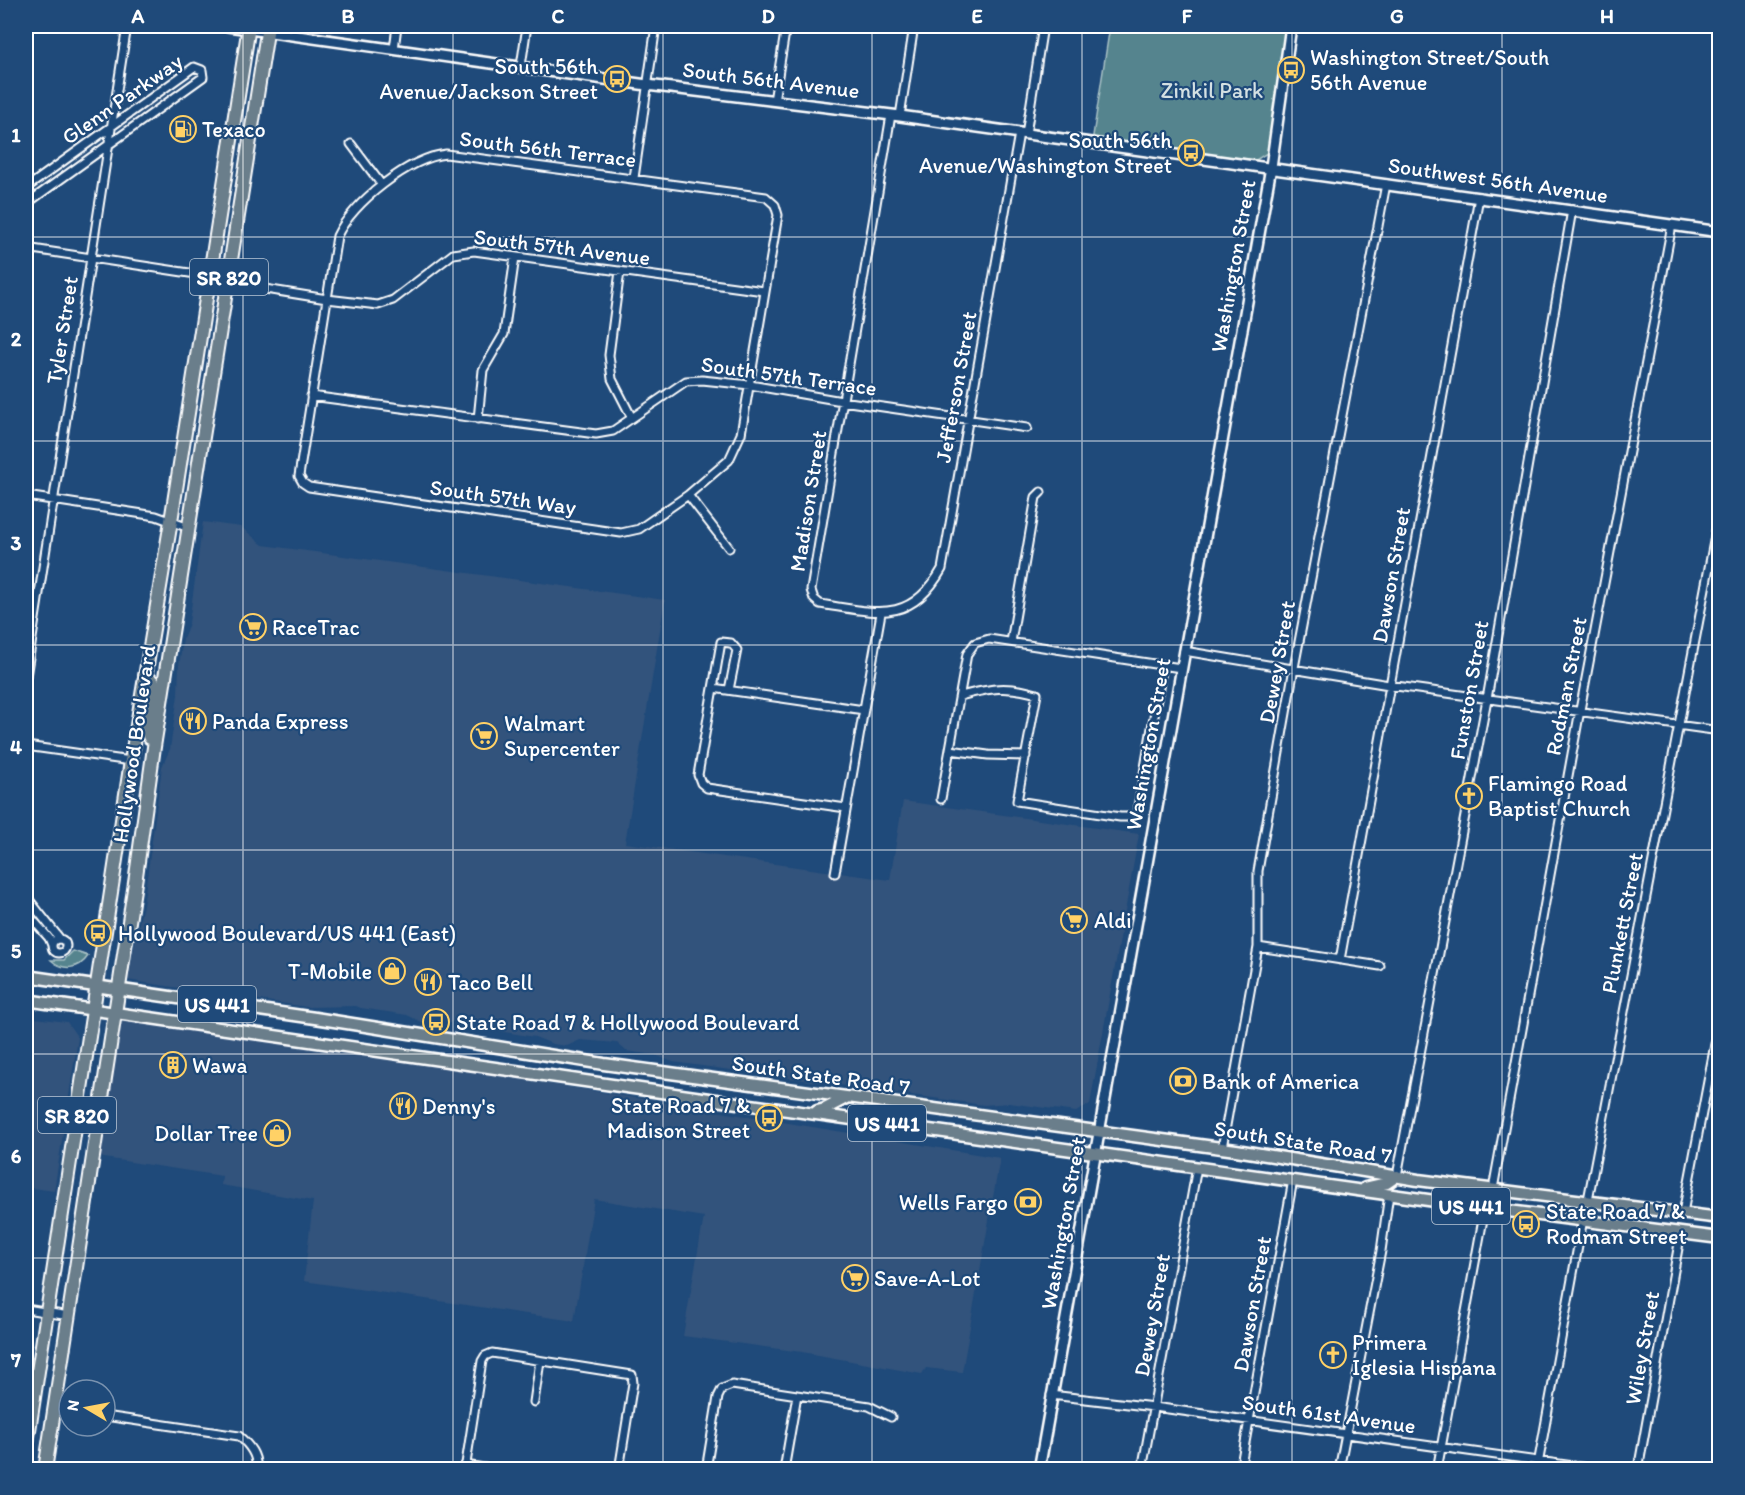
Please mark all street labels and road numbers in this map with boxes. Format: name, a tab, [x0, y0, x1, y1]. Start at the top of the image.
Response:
street label: Glenn Parkway	[56, 47, 188, 151]
street label: South 56th Avenue	[681, 56, 861, 104]
street label: South 56th Terrace	[458, 125, 638, 173]
street label: Southwest 56th Avenue	[1386, 151, 1610, 209]
street label: Washington Street	[1205, 178, 1261, 354]
street label: South 57th Avenue	[472, 223, 652, 271]
road number: SR 820	[190, 259, 268, 295]
street label: Tyler Street	[40, 274, 84, 386]
street label: Jefferson Street	[929, 309, 983, 465]
street label: South 57th Terrace	[699, 350, 879, 402]
street label: Madison Street	[783, 428, 833, 574]
street label: South 57th Way	[428, 473, 579, 521]
street label: Dawson Street	[1366, 505, 1416, 645]
street label: Dewey Street	[1253, 598, 1301, 726]
street label: Rodman Street	[1539, 614, 1593, 758]
street label: Funston Street	[1443, 618, 1495, 762]
street label: Hollywood Boulevard	[107, 643, 161, 845]
street label: Washington Street	[1120, 656, 1176, 832]
street label: Plunkett Street	[1595, 850, 1649, 996]
road number: US 441	[178, 986, 256, 1022]
street label: South State Road 7	[730, 1049, 912, 1101]
road number: SR 820	[38, 1097, 116, 1133]
road number: US 441	[848, 1105, 926, 1141]
street label: South State Road 7	[1212, 1115, 1394, 1169]
street label: Washington Street	[1035, 1135, 1091, 1311]
road number: US 441	[1432, 1188, 1510, 1224]
street label: Dawson Street	[1227, 1234, 1277, 1374]
street label: Dewey Street	[1128, 1251, 1176, 1379]
street label: Wiley Street	[1619, 1289, 1665, 1407]
street label: South 61st Avenue	[1241, 1388, 1417, 1440]

